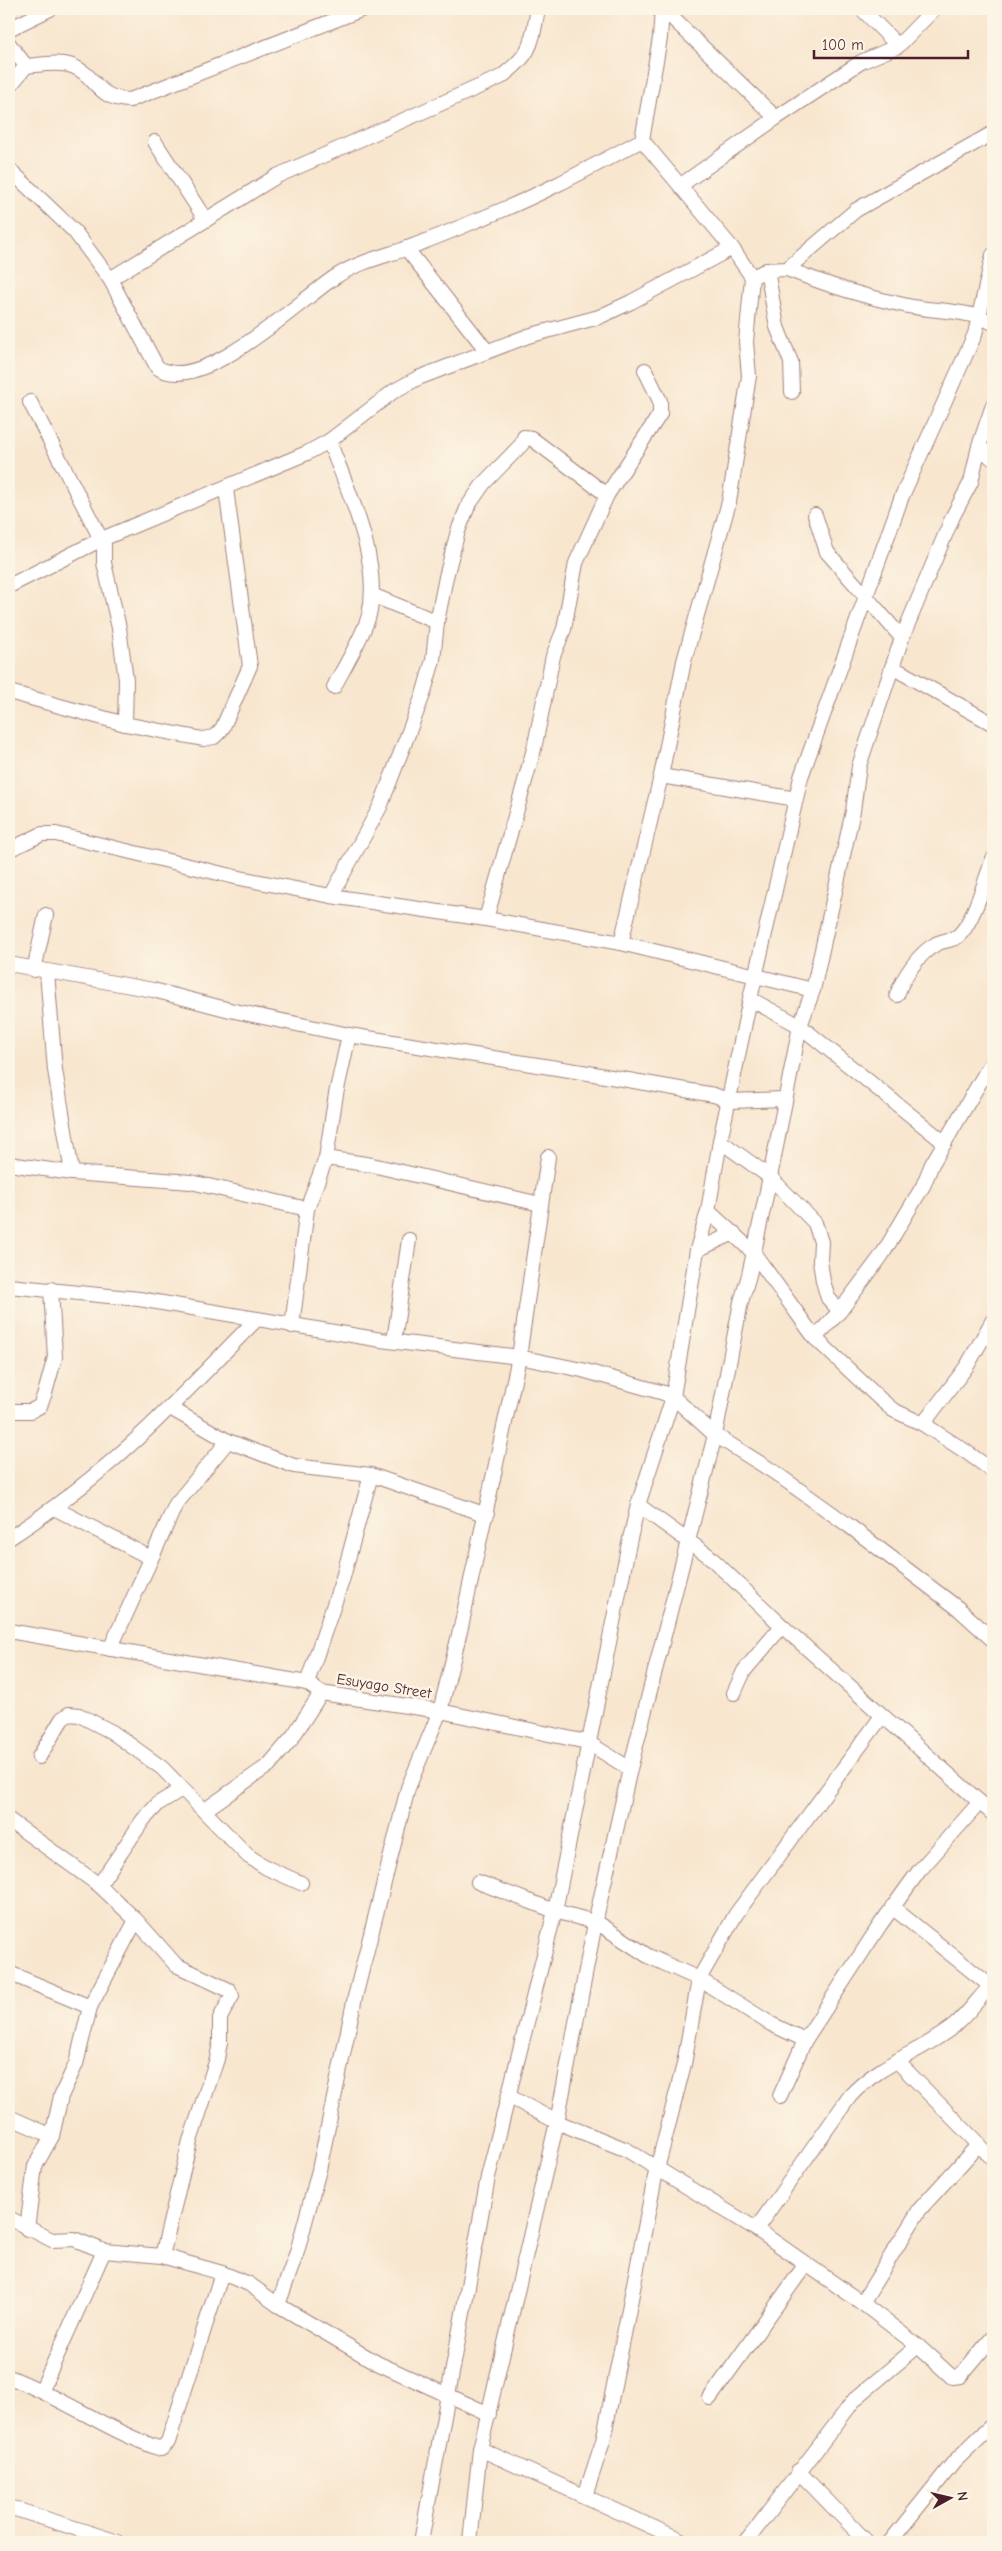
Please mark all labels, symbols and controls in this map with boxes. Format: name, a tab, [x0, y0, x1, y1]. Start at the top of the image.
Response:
scale bar	[814, 28, 968, 60]
text: 100 m	[822, 36, 864, 54]
street label: Esuyago Street	[335, 1670, 433, 1702]
north arrow	[924, 2474, 974, 2524]
text: N	[953, 2491, 971, 2502]

